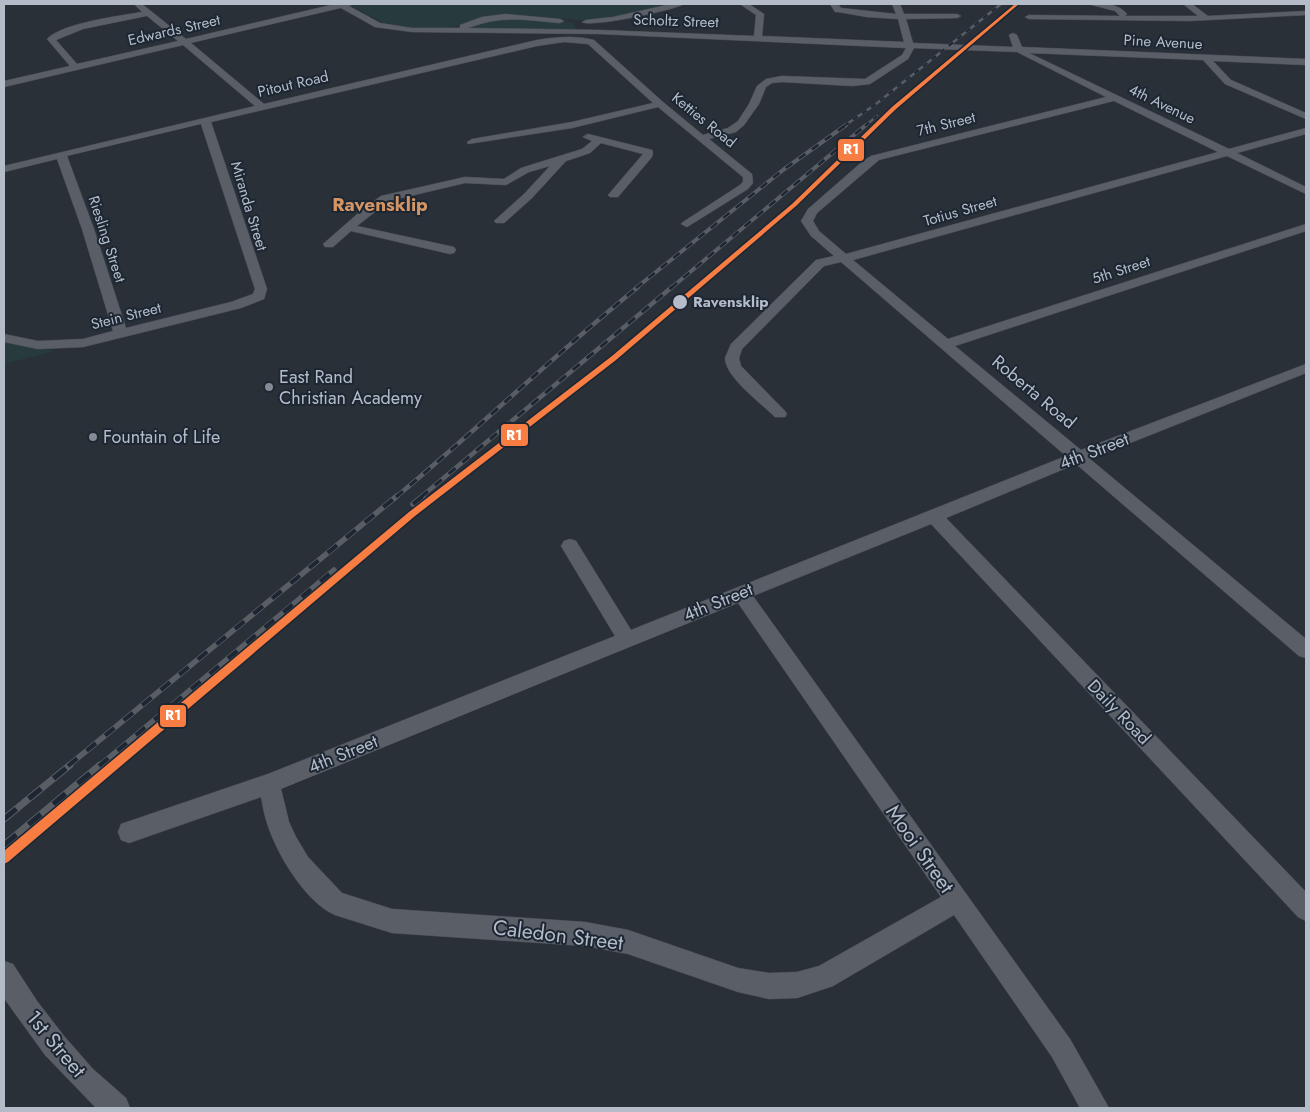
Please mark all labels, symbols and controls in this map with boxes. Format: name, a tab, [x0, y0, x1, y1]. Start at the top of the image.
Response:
street label: Edwards Street	[126, 9, 223, 51]
street label: Scholtz Street	[633, 9, 720, 34]
street label: Pine Avenue	[1123, 29, 1203, 55]
street label: Pitout Road	[255, 65, 331, 103]
street label: 4th Avenue	[1125, 78, 1199, 130]
street label: Ketties Road	[667, 87, 741, 153]
street label: 7th Street	[914, 106, 978, 142]
line badge: R1	[837, 138, 865, 162]
text: R1	[843, 139, 859, 159]
street label: Miranda Street	[225, 159, 273, 254]
street label: Totius Street	[921, 190, 1000, 232]
district label: Ravensklip	[332, 191, 428, 218]
street label: Riesling Street	[83, 193, 132, 286]
street label: 5th Street	[1089, 250, 1153, 290]
place label: Ravensklip	[693, 291, 769, 313]
marker: Ravensklip	[671, 293, 689, 311]
street label: Stein Street	[89, 297, 164, 335]
street label: Roberta Road	[986, 349, 1082, 435]
place label: East Rand Christian Academy	[279, 364, 422, 411]
marker: East Rand Christian Academy	[263, 381, 275, 393]
line badge: R1	[500, 423, 529, 447]
place label: Fountain of Life	[103, 424, 220, 450]
text: R1	[506, 425, 522, 445]
street label: 4th Street	[1055, 426, 1133, 476]
marker: Fountain of Life	[87, 431, 99, 443]
street label: 4th Street	[679, 576, 757, 628]
street label: Daily Road	[1081, 674, 1157, 750]
line badge: R1	[159, 704, 187, 728]
text: R1	[165, 705, 181, 725]
street label: 4th Street	[304, 728, 382, 780]
street label: Mooi Street	[879, 799, 961, 899]
street label: Caledon Street	[491, 912, 625, 958]
street label: 1st Street	[19, 1004, 93, 1084]

